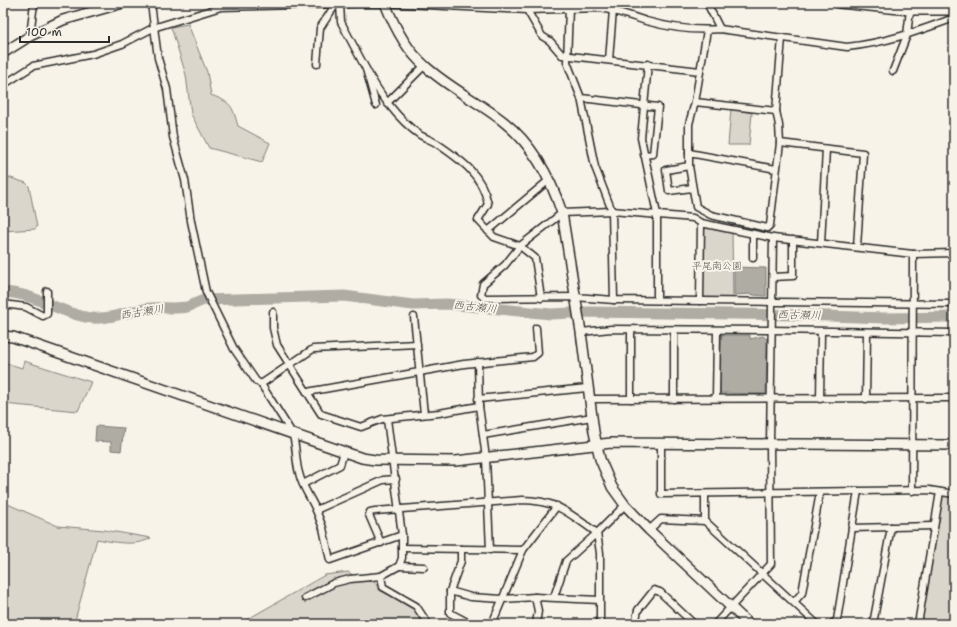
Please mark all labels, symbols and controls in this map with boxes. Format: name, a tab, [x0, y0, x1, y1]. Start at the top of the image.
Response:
scale bar	[20, 18, 109, 44]
text: 100 m	[26, 24, 62, 40]
park label: 平尾南公園	[692, 259, 742, 272]
water label: 西古瀬川	[452, 297, 498, 317]
water label: 西古瀬川	[119, 301, 165, 323]
water label: 西古瀬川	[777, 307, 821, 323]

